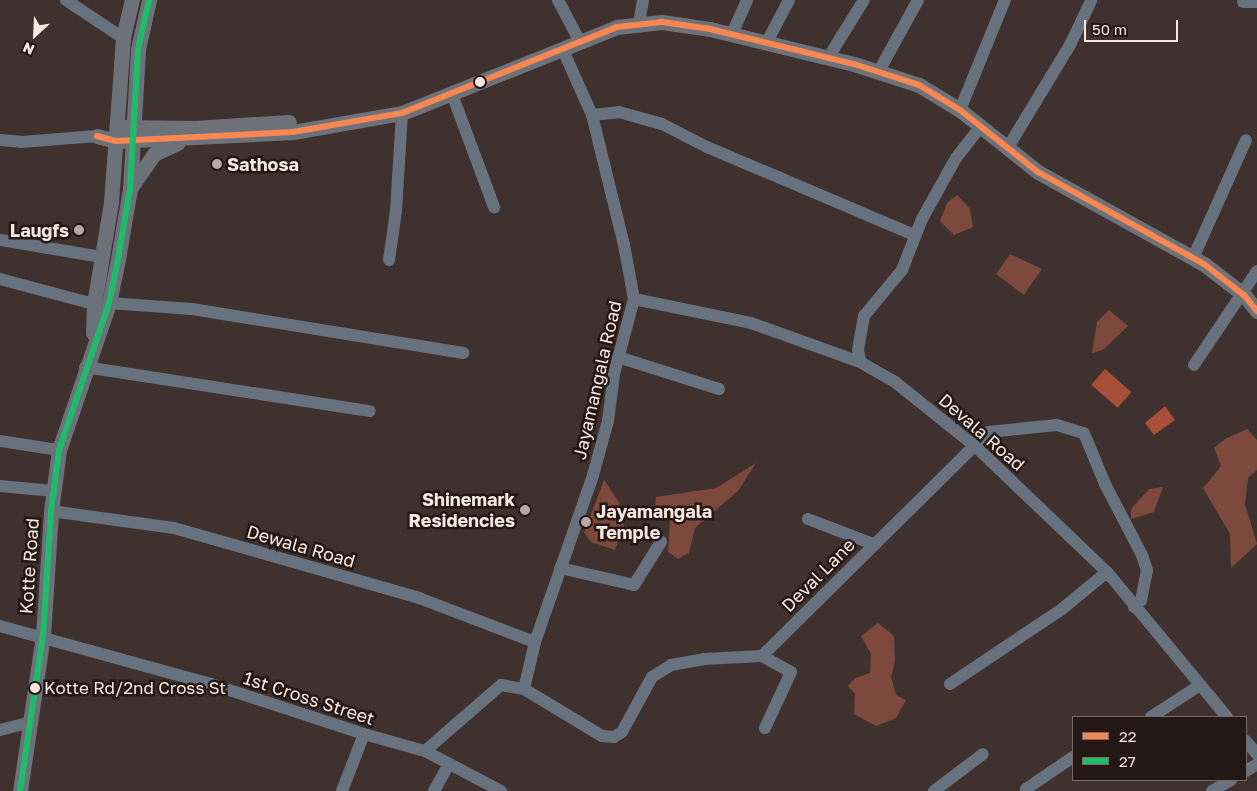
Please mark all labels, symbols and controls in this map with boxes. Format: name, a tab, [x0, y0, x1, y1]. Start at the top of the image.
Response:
north arrow	[10, 10, 60, 60]
scale bar	[1087, 10, 1181, 42]
text: 50 m	[1092, 20, 1127, 38]
text: N	[20, 39, 37, 59]
unlabelled marker	[475, 77, 485, 87]
place label: Sathosa	[227, 153, 299, 175]
marker: Sathosa	[211, 158, 223, 170]
place label: Laugfs	[10, 219, 69, 241]
marker: Laugfs	[73, 224, 85, 236]
street label: Jayamangala Road	[568, 298, 626, 462]
street label: Devala Road	[935, 389, 1029, 475]
place label: Shinemark Residencies	[409, 489, 515, 532]
place label: Jayamangala Temple	[596, 501, 712, 544]
marker: Shinemark Residencies	[519, 504, 531, 516]
marker: Jayamangala Temple	[580, 516, 592, 528]
street label: Kotte Road	[15, 517, 43, 615]
street label: Dewala Road	[244, 520, 358, 572]
street label: Deval Lane	[777, 534, 859, 616]
street label: 1st Cross Street	[241, 667, 377, 729]
place label: Kotte Rd/2nd Cross St	[44, 678, 226, 698]
marker: Kotte Rd/2nd Cross St	[30, 683, 40, 693]
legend	[1072, 716, 1247, 781]
text: 22	[1119, 727, 1136, 745]
text: 27	[1119, 752, 1136, 770]

